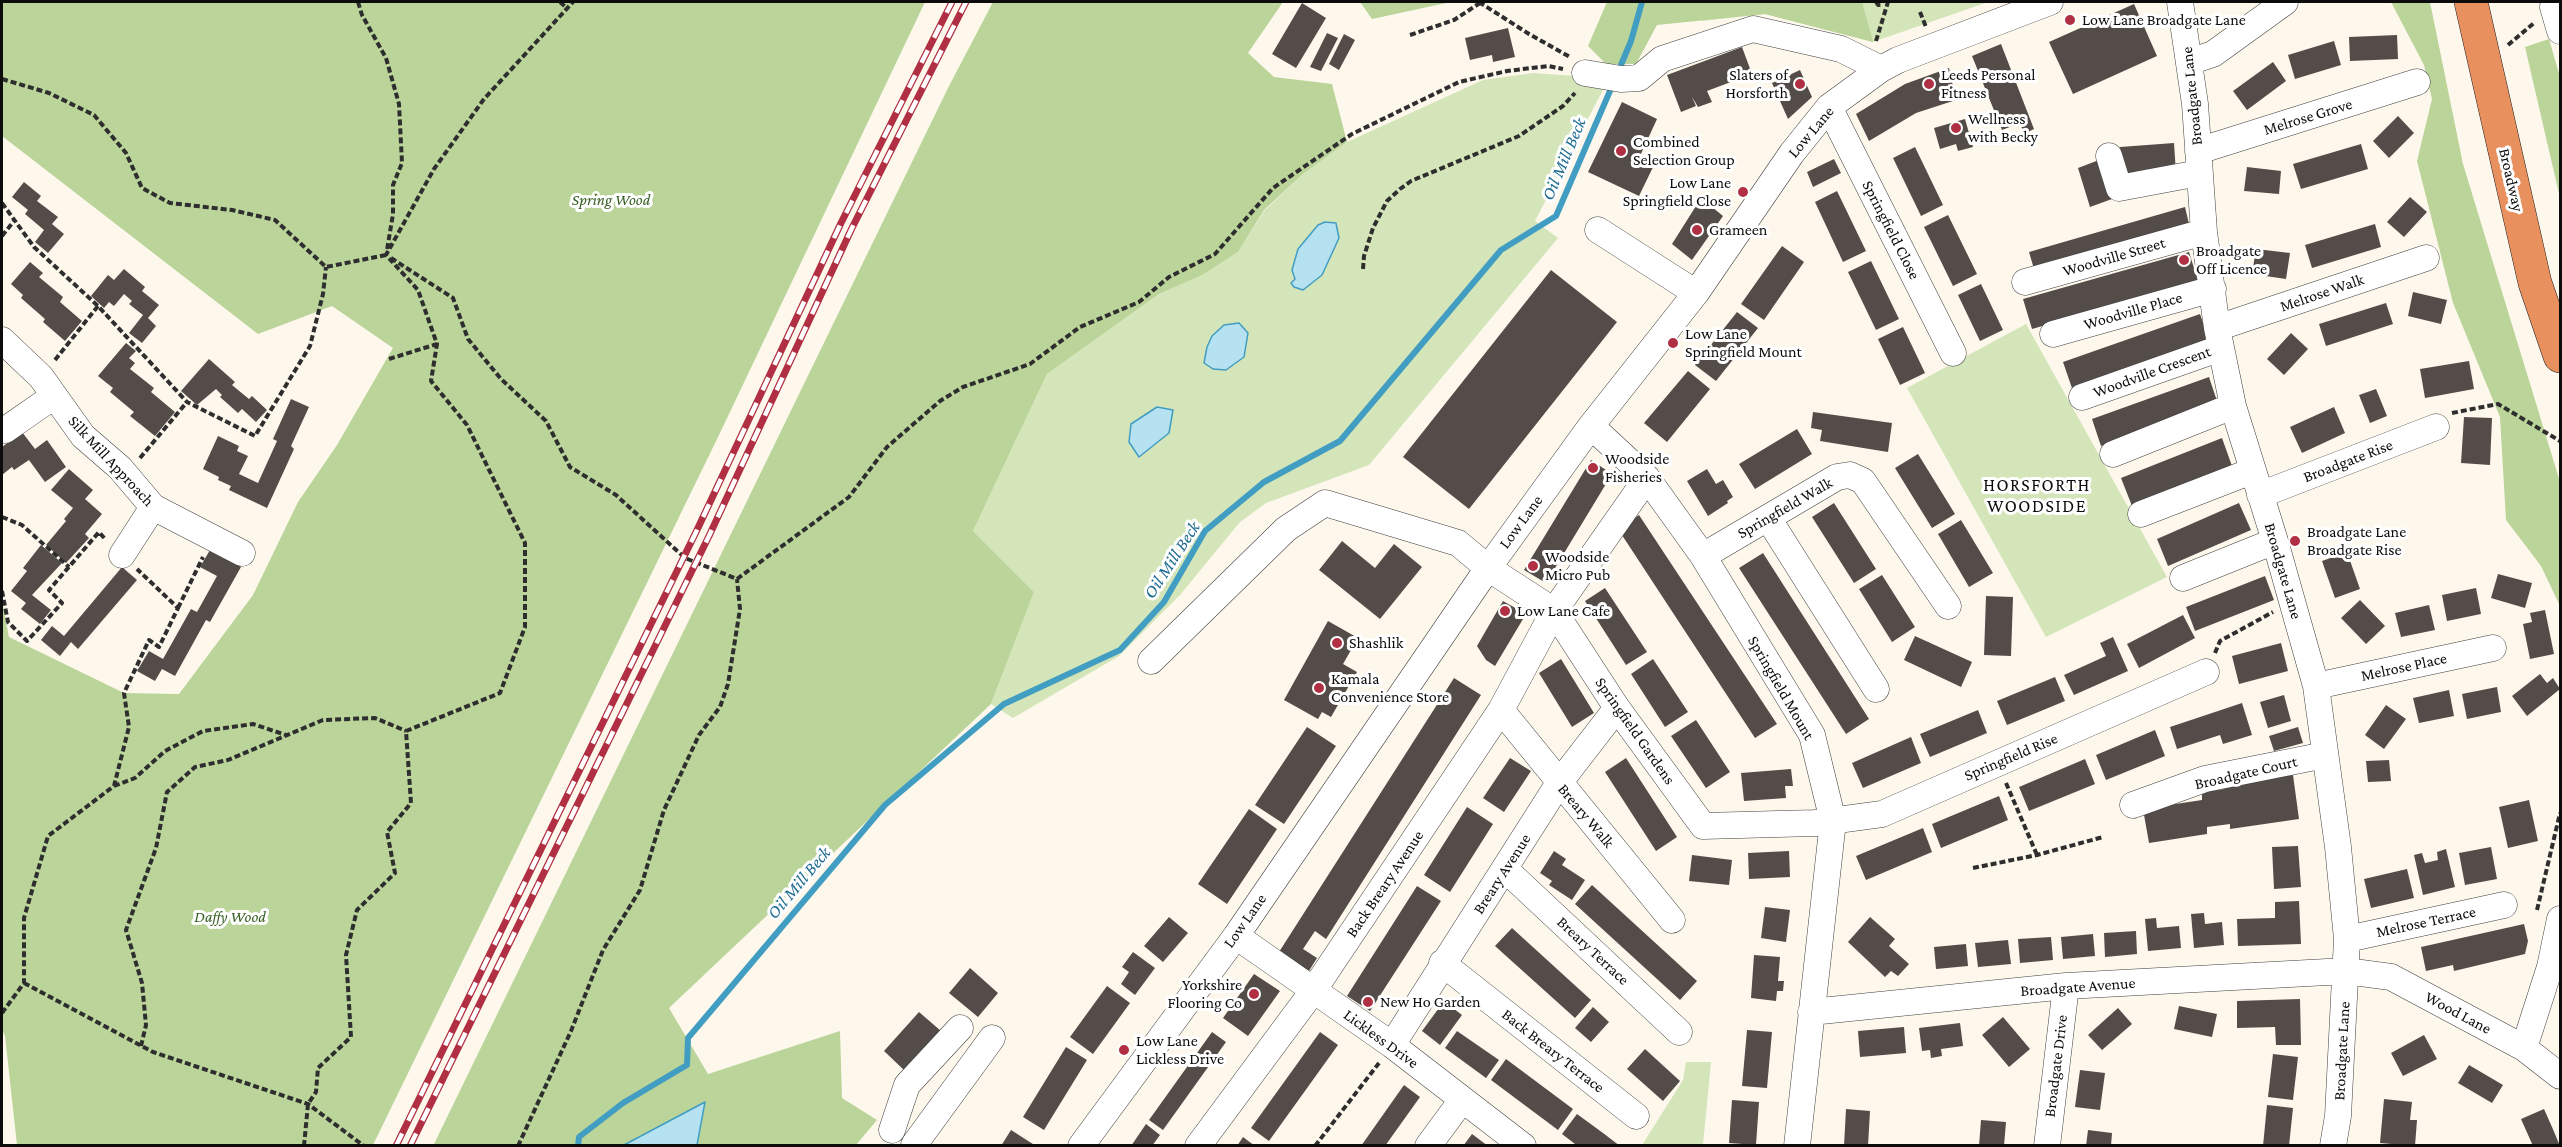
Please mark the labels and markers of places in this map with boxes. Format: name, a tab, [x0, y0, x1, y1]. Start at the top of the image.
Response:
place label: Low Lane Broadgate Lane	[2082, 10, 2246, 30]
marker: Low Lane Broadgate Lane	[2063, 13, 2077, 27]
place label: Slaters of Horsforth	[1726, 65, 1788, 103]
place label: Leeds Personal Fitness	[1941, 65, 2036, 103]
marker: Slaters of Horsforth	[1793, 77, 1807, 91]
marker: Leeds Personal Fitness	[1922, 77, 1936, 91]
place label: Wellness with Becky	[1968, 109, 2038, 147]
marker: Wellness with Becky	[1949, 121, 1963, 135]
place label: Combined Selection Group	[1633, 132, 1735, 170]
marker: Combined Selection Group	[1614, 144, 1628, 158]
place label: Low Lane Springfield Close	[1623, 173, 1731, 211]
marker: Low Lane Springfield Close	[1736, 185, 1750, 199]
place label: Grameen	[1709, 220, 1767, 240]
marker: Grameen	[1690, 223, 1704, 237]
place label: Broadgate Off Licence	[2196, 241, 2267, 279]
marker: Broadgate Off Licence	[2177, 253, 2191, 267]
place label: Low Lane Springfield Mount	[1685, 324, 1802, 362]
marker: Low Lane Springfield Mount	[1666, 336, 1680, 350]
place label: Woodside Fisheries	[1605, 449, 1669, 487]
marker: Woodside Fisheries	[1586, 461, 1600, 475]
place label: Broadgate Lane Broadgate Rise	[2307, 522, 2406, 560]
marker: Broadgate Lane Broadgate Rise	[2288, 534, 2302, 548]
place label: Woodside Micro Pub	[1545, 547, 1610, 585]
marker: Woodside Micro Pub	[1526, 559, 1540, 573]
place label: Low Lane Cafe	[1517, 601, 1610, 621]
marker: Low Lane Cafe	[1498, 604, 1512, 618]
place label: Shashlik	[1349, 633, 1403, 653]
marker: Shashlik	[1330, 636, 1344, 650]
place label: Kamala Convenience Store	[1331, 669, 1449, 707]
marker: Kamala Convenience Store	[1312, 681, 1326, 695]
place label: Yorkshire Flooring Co	[1168, 975, 1242, 1013]
marker: Yorkshire Flooring Co	[1247, 987, 1261, 1001]
place label: New Ho Garden	[1380, 992, 1481, 1012]
marker: New Ho Garden	[1361, 995, 1375, 1009]
place label: Low Lane Lickless Drive	[1136, 1031, 1224, 1069]
marker: Low Lane Lickless Drive	[1117, 1043, 1131, 1057]

